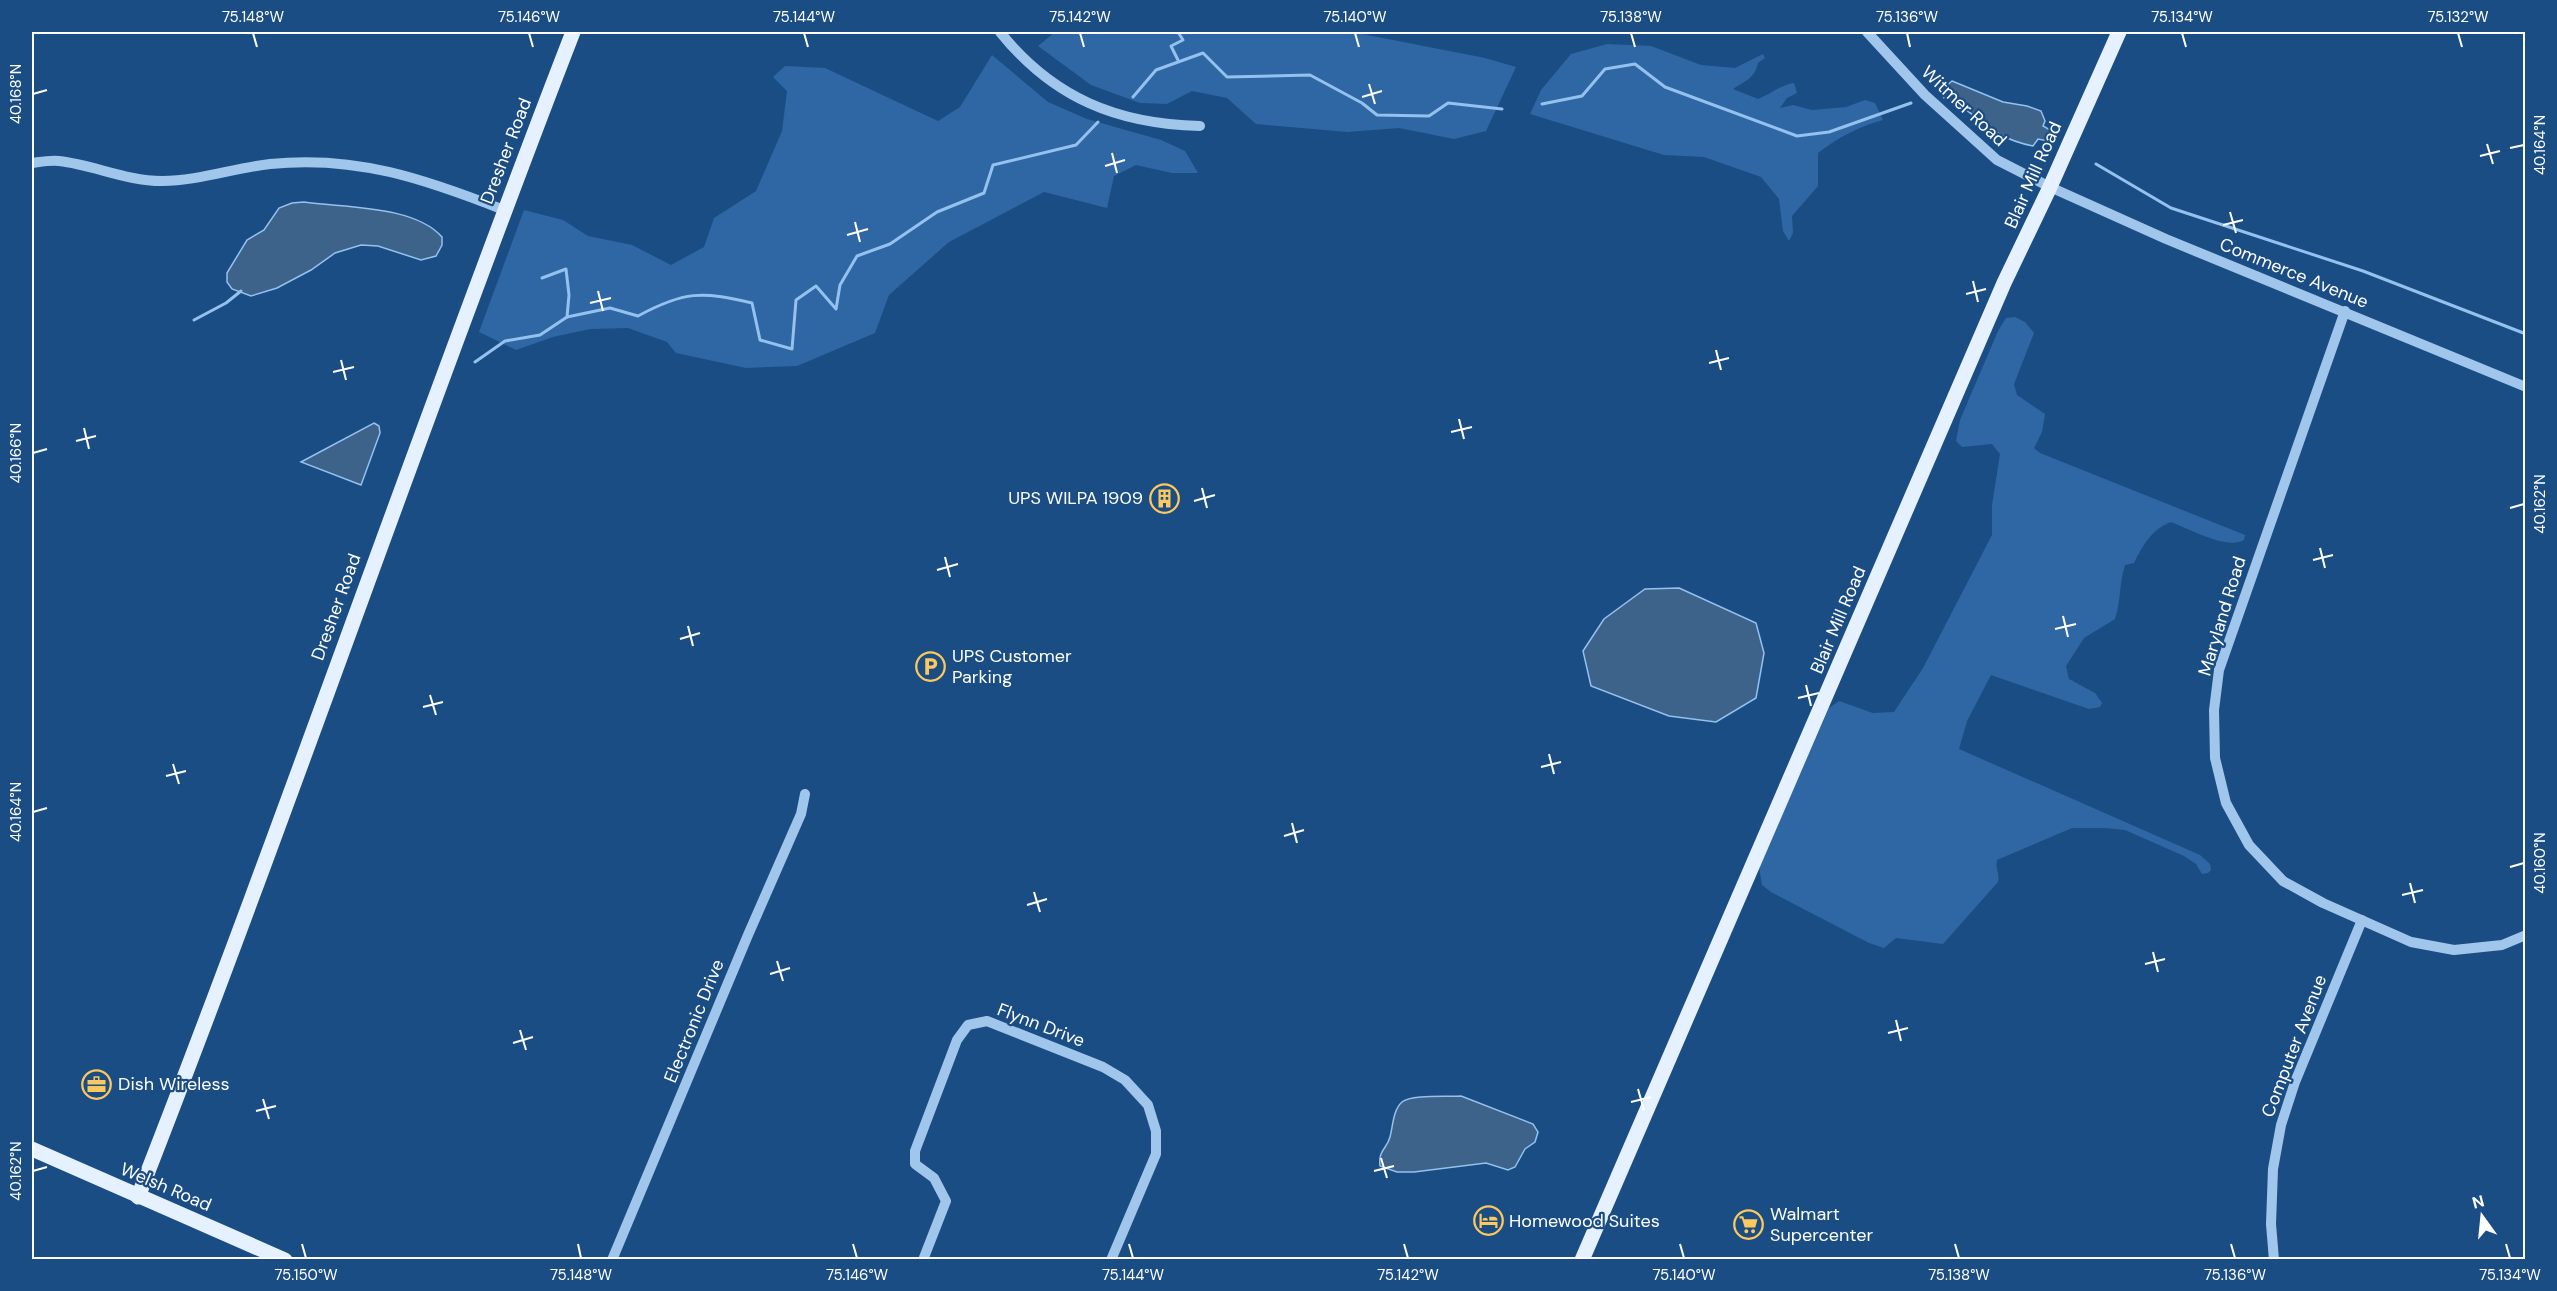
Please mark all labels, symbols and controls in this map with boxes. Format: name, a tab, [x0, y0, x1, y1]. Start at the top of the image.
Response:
text: 75.148°W	[222, 7, 284, 27]
text: 75.146°W	[498, 7, 561, 27]
text: 75.144°W	[773, 7, 835, 27]
text: 75.142°W	[1049, 7, 1111, 27]
text: 75.140°W	[1323, 7, 1387, 27]
text: 75.138°W	[1600, 7, 1662, 27]
text: 75.136°W	[1876, 7, 1938, 27]
text: 75.134°W	[2151, 7, 2213, 27]
text: 75.132°W	[2427, 7, 2489, 27]
street label: Witmer Road	[1916, 60, 2012, 152]
text: 40.168°N	[6, 64, 26, 124]
street label: Dresher Road	[475, 94, 537, 208]
text: 40.164°N	[2530, 115, 2550, 175]
street label: Blair Mill Road	[1999, 118, 2067, 232]
street label: Commerce Avenue	[2216, 232, 2372, 314]
text: 40.166°N	[6, 423, 26, 483]
text: 40.162°N	[2530, 474, 2550, 534]
building icon: UPS WILPA 1909	[1148, 482, 1180, 514]
place label: UPS WILPA 1909	[1008, 486, 1143, 510]
street label: Dresher Road	[306, 550, 366, 664]
street label: Maryland Road	[2192, 553, 2252, 679]
street label: Blair Mill Road	[1805, 563, 1871, 677]
place label: UPS Customer Parking	[952, 644, 1072, 689]
parking icon: UPS Customer Parking	[915, 650, 947, 682]
text: 40.164°N	[6, 782, 26, 842]
text: 40.160°N	[2530, 832, 2550, 894]
street label: Electronic Drive	[658, 956, 730, 1086]
street label: Computer Avenue	[2256, 971, 2332, 1121]
street label: Flynn Drive	[994, 997, 1088, 1053]
office icon: Dish Wireless	[81, 1068, 113, 1100]
place label: Dish Wireless	[118, 1072, 229, 1096]
text: 40.162°N	[6, 1141, 26, 1201]
street label: Welsh Road	[117, 1157, 215, 1217]
north arrow	[2452, 1186, 2512, 1246]
text: N	[2470, 1190, 2487, 1214]
place label: Walmart Supercenter	[1770, 1202, 1873, 1247]
hotel icon: Homewood Suites	[1472, 1205, 1504, 1237]
supermarket icon: Walmart Supercenter	[1733, 1208, 1765, 1240]
place label: Homewood Suites	[1509, 1209, 1660, 1233]
text: 75.150°W	[274, 1265, 338, 1285]
text: 75.148°W	[550, 1265, 612, 1285]
text: 75.146°W	[826, 1265, 889, 1285]
text: 75.144°W	[1102, 1265, 1164, 1285]
text: 75.142°W	[1377, 1265, 1439, 1285]
text: 75.140°W	[1652, 1265, 1716, 1285]
text: 75.138°W	[1928, 1265, 1990, 1285]
text: 75.136°W	[2204, 1265, 2266, 1285]
text: 75.134°W	[2479, 1265, 2541, 1285]

